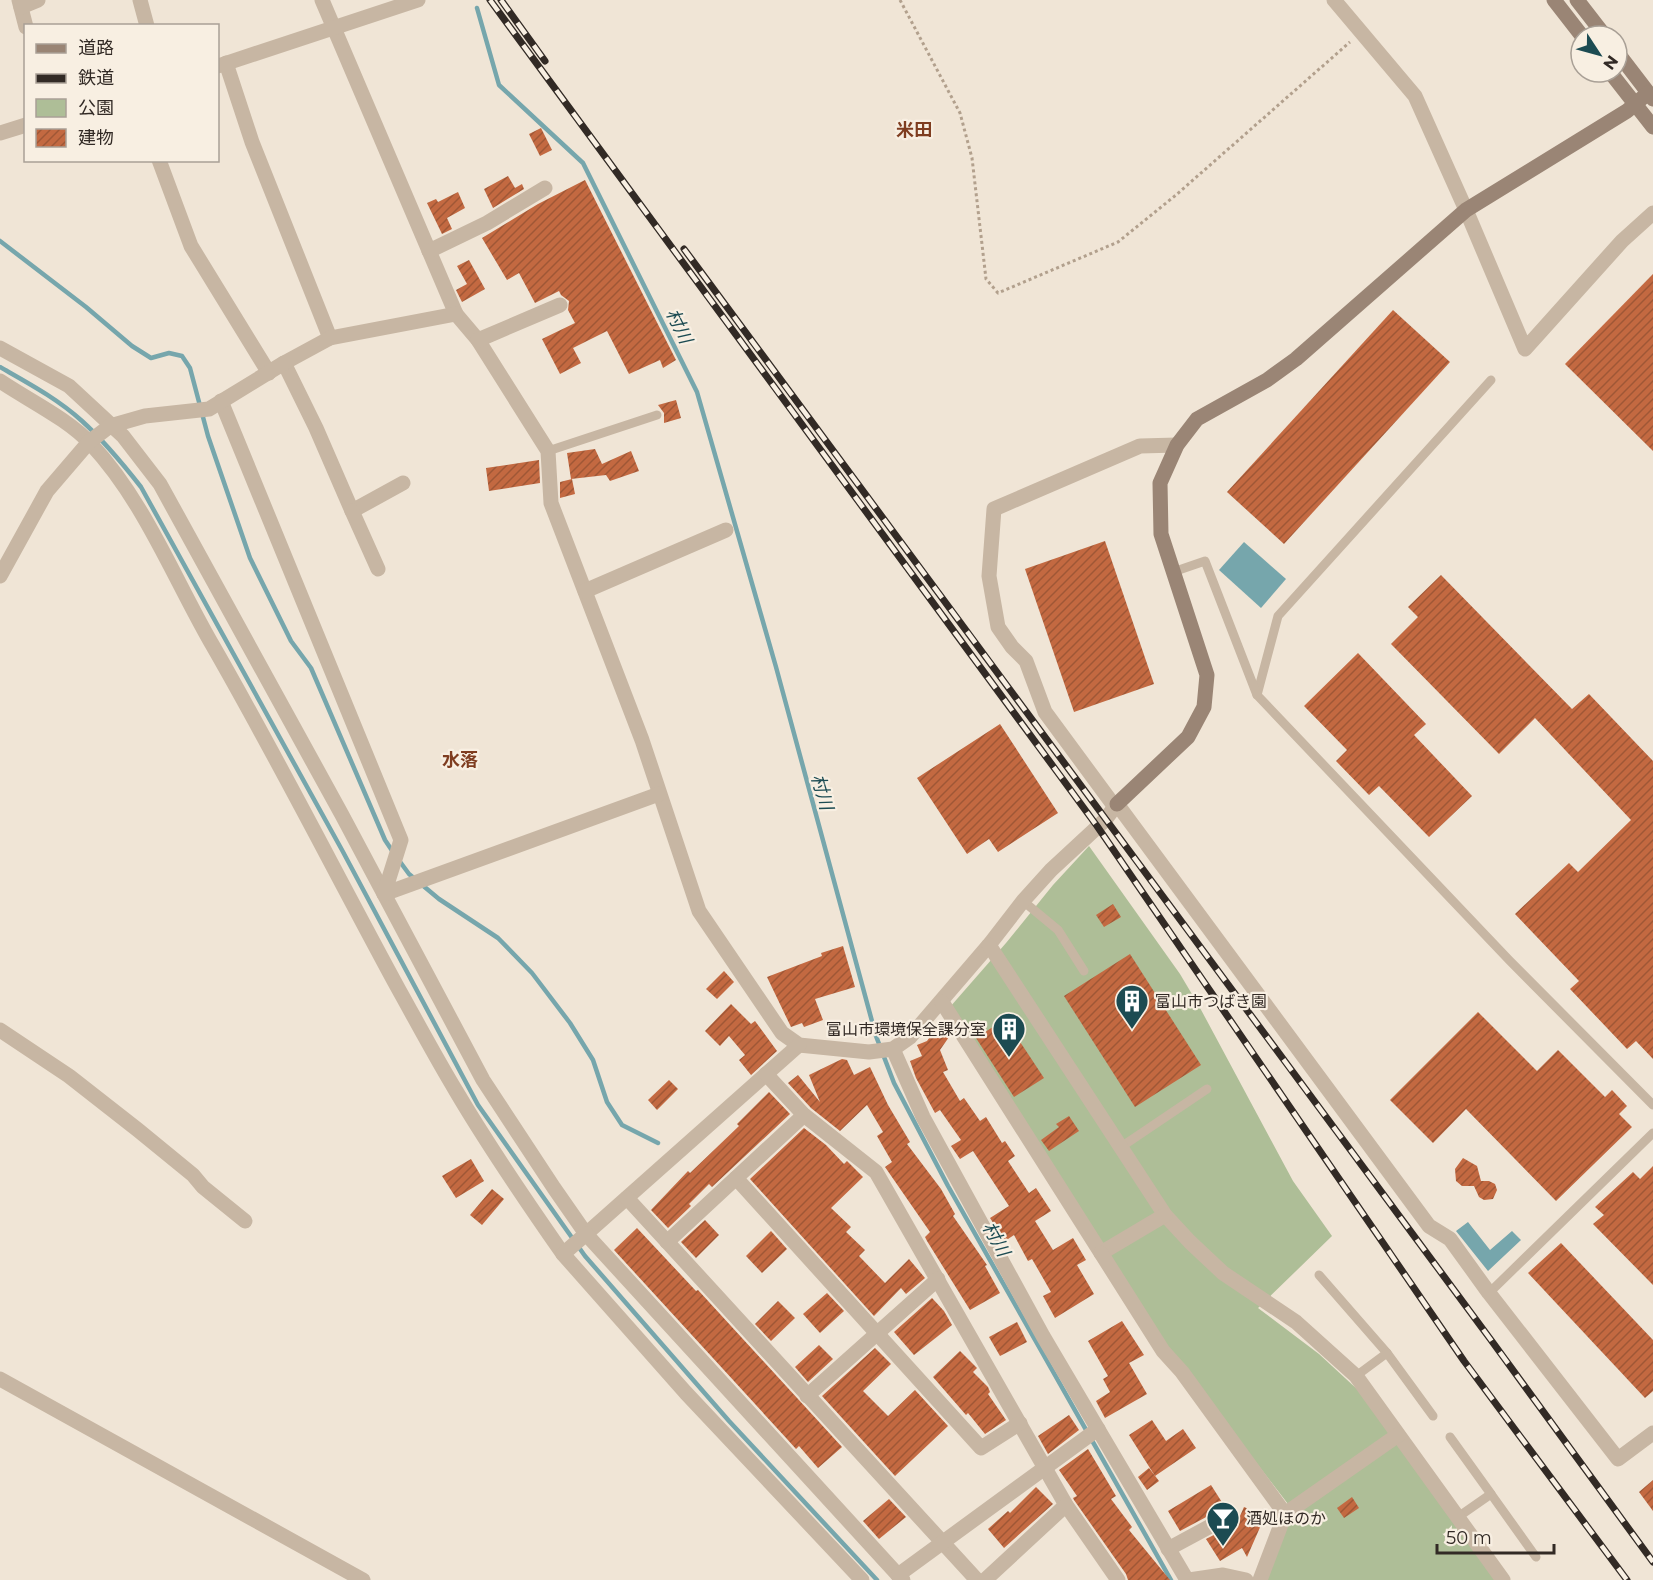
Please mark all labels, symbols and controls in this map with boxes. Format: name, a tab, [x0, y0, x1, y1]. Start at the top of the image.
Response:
legend	[24, 24, 219, 162]
north arrow	[1569, 24, 1629, 84]
text: 道路	[78, 37, 114, 59]
text: N	[1599, 52, 1622, 73]
text: 鉄道	[78, 67, 114, 89]
text: 公園	[78, 97, 114, 119]
district label: 米田	[896, 119, 932, 141]
text: 建物	[78, 127, 114, 149]
water label: 村川	[661, 305, 698, 349]
district label: 水落	[442, 749, 478, 771]
water label: 村川	[806, 772, 838, 814]
building icon: 富山市つばき園	[1114, 983, 1150, 1030]
place label: 富山市つばき園	[1155, 992, 1267, 1011]
building icon: 富山市環境保全課分室	[991, 1011, 1027, 1058]
place label: 富山市環境保全課分室	[826, 1020, 986, 1039]
water label: 村川	[978, 1218, 1015, 1262]
bar icon: 酒処ほのか	[1205, 1500, 1241, 1547]
place label: 酒処ほのか	[1246, 1509, 1326, 1528]
scale bar	[1437, 1517, 1554, 1555]
text: 50 m	[1446, 1527, 1492, 1549]

